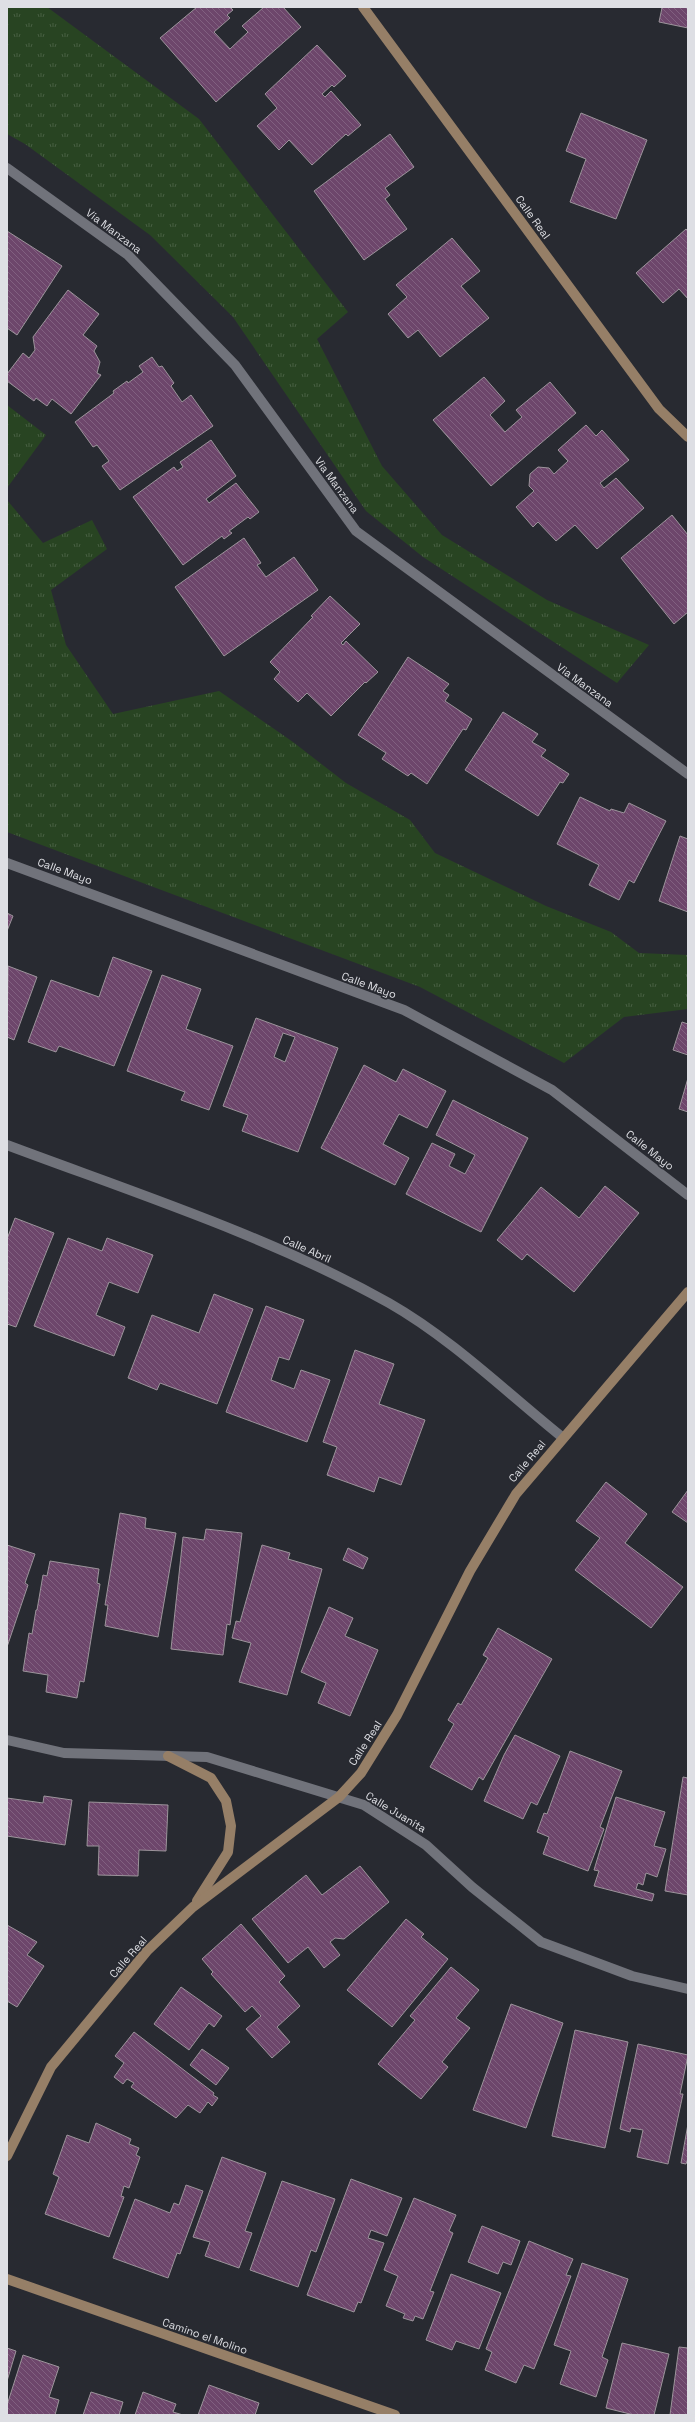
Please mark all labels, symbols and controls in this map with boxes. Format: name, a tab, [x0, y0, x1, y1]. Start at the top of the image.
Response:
street label: Calle Real	[512, 192, 554, 242]
street label: Via Manzana	[83, 205, 145, 257]
street label: Via Manzana	[312, 454, 363, 516]
street label: Via Manzana	[554, 660, 616, 711]
street label: Calle Mayo	[36, 855, 95, 887]
street label: Calle Mayo	[340, 969, 399, 1001]
street label: Calle Mayo	[623, 1127, 677, 1173]
street label: Calle Abril	[281, 1232, 333, 1266]
street label: Calle Real	[505, 1437, 549, 1485]
street label: Calle Real	[345, 1718, 385, 1768]
street label: Calle Juanita	[363, 1788, 429, 1836]
street label: Calle Real	[106, 1933, 150, 1981]
street label: Camino el Molino	[161, 2315, 250, 2357]

